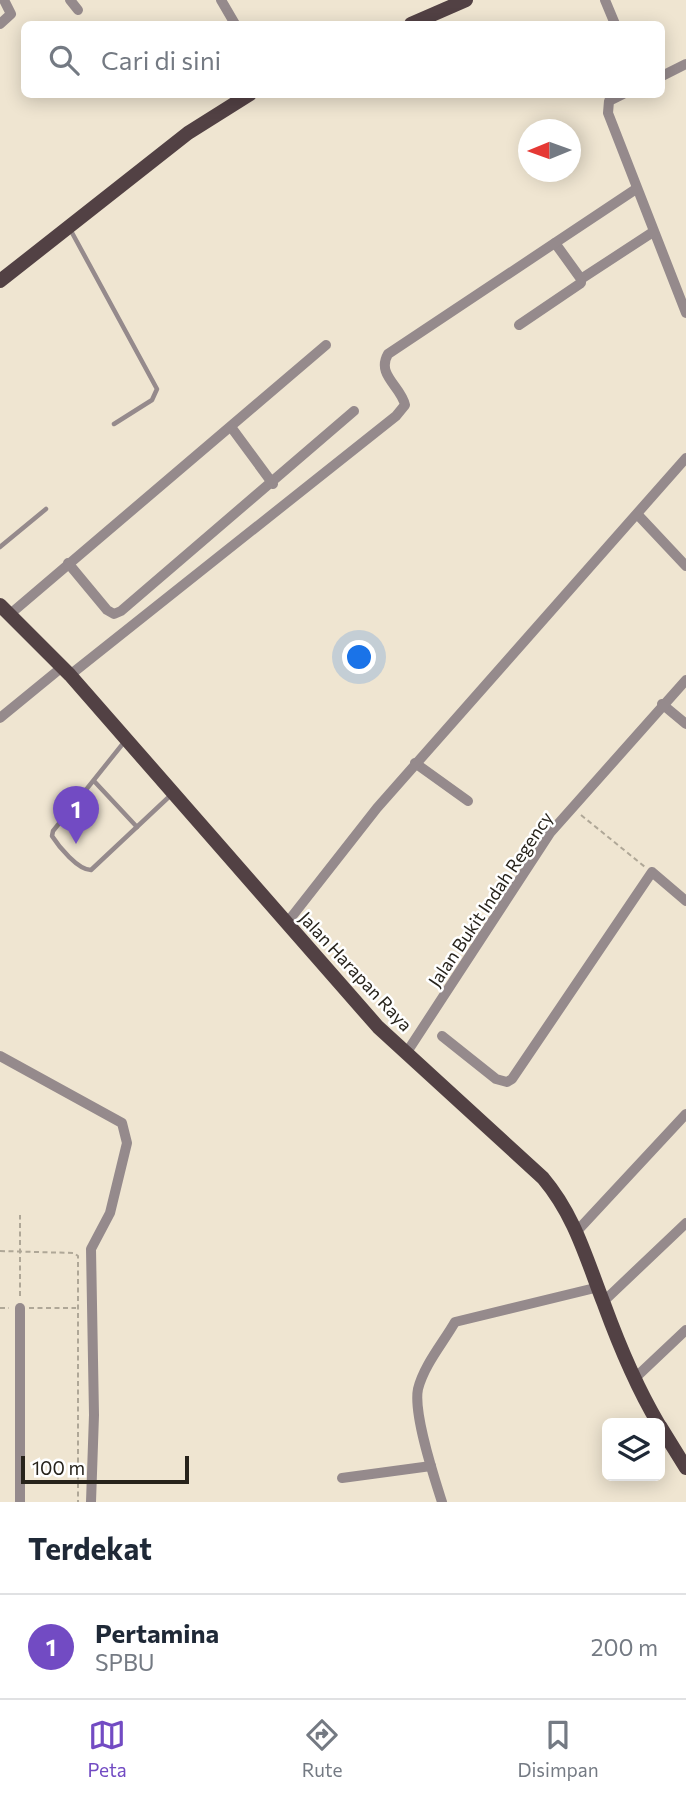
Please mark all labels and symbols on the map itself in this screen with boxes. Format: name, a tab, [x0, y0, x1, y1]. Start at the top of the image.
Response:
north arrow	[518, 119, 581, 182]
your location	[342, 640, 376, 674]
pin: 1	[53, 786, 99, 844]
street label: Jalan Bukit Indah Regency	[423, 807, 557, 991]
street label: Jalan Harapan Raya	[295, 907, 417, 1035]
scale bar	[21, 1453, 189, 1485]

